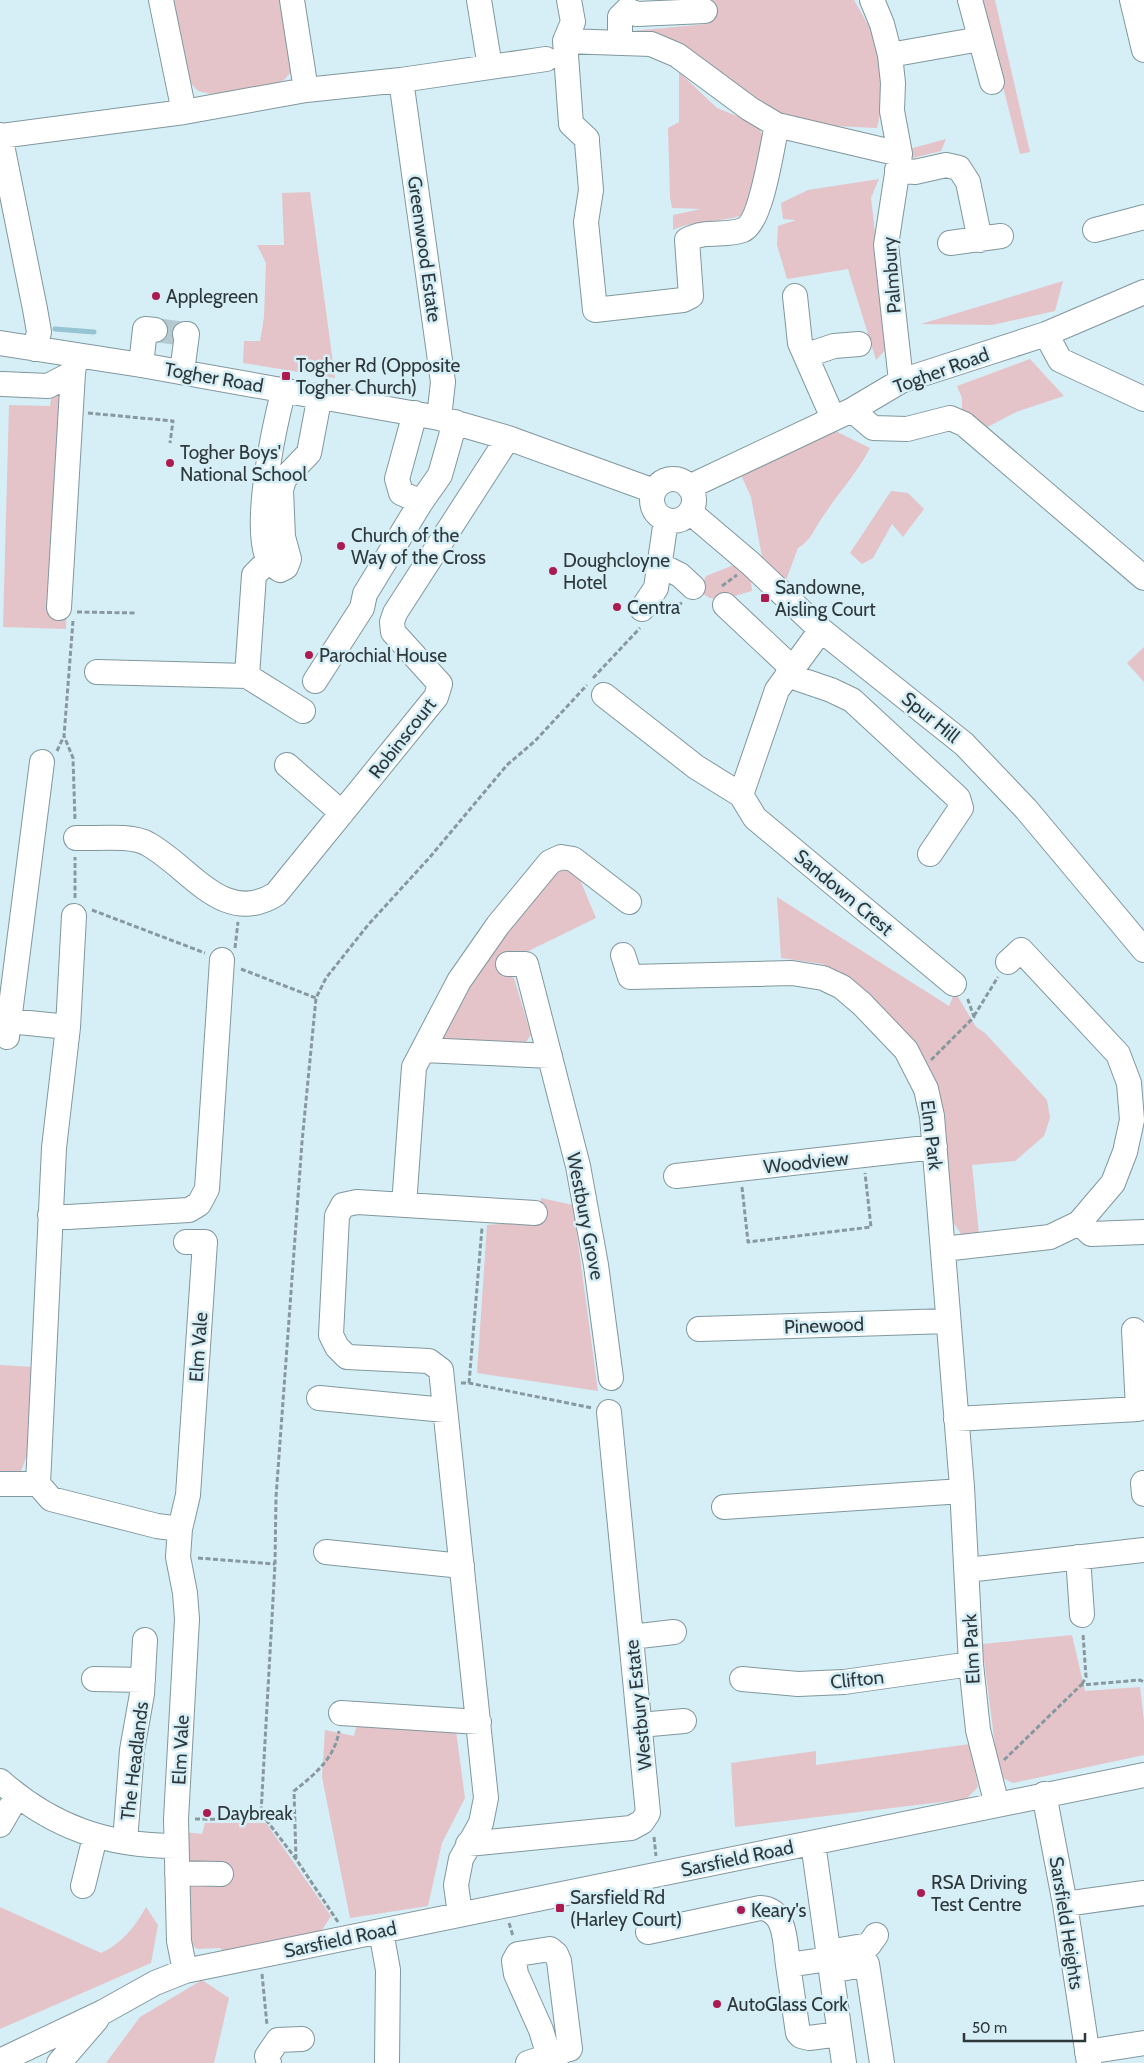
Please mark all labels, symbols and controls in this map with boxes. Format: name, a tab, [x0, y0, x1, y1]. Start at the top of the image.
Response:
street label: Greenwood Estate	[403, 174, 446, 324]
street label: Palmbury	[877, 235, 906, 314]
place label: Applegreen	[166, 285, 258, 308]
marker: Applegreen	[150, 290, 162, 302]
street label: Togher Road	[890, 343, 992, 398]
place label: Togher Rd (Opposite Togher Church)	[296, 354, 461, 399]
street label: Togher Road	[163, 357, 265, 398]
marker: Togher Rd (Opposite Togher Church)	[280, 370, 292, 382]
place label: Togher Boys' National School	[180, 441, 307, 486]
marker: Togher Boys' National School	[164, 457, 176, 469]
place label: Church of the Way of the Cross	[351, 524, 486, 569]
marker: Church of the Way of the Cross	[335, 540, 347, 552]
place label: Doughcloyne Hotel	[563, 549, 670, 594]
marker: Doughcloyne Hotel	[547, 565, 559, 577]
place label: Sandowne, Aisling Court	[775, 576, 876, 621]
marker: Sandowne, Aisling Court	[759, 592, 771, 604]
place label: Centra	[627, 596, 680, 619]
marker: Centra	[611, 601, 623, 613]
place label: Parochial House	[319, 644, 447, 667]
marker: Parochial House	[303, 649, 315, 661]
street label: Spur Hill	[897, 687, 965, 748]
street label: Robinscourt	[364, 693, 441, 783]
street label: Sandown Crest	[790, 844, 898, 941]
street label: Elm Park	[916, 1099, 947, 1172]
street label: Woodview	[762, 1147, 850, 1178]
street label: Westbury Grove	[562, 1150, 609, 1282]
street label: Elm Vale	[185, 1311, 212, 1383]
street label: Pinewood	[784, 1313, 865, 1338]
street label: Elm Park	[958, 1613, 985, 1685]
street label: Westbury Estate	[620, 1638, 657, 1771]
street label: Clifton	[829, 1665, 885, 1694]
street label: The Headlands	[116, 1700, 153, 1822]
street label: Elm Vale	[167, 1714, 194, 1786]
place label: Daybreak	[217, 1802, 293, 1825]
marker: Daybreak	[201, 1807, 213, 1819]
street label: Sarsfield Road	[679, 1835, 796, 1882]
street label: Sarsfield Heights	[1045, 1855, 1088, 1991]
place label: RSA Driving Test Centre	[931, 1871, 1027, 1916]
place label: Sarsfield Rd (Harley Court)	[570, 1886, 682, 1931]
marker: RSA Driving Test Centre	[915, 1887, 927, 1899]
place label: Keary's	[751, 1899, 807, 1922]
marker: Sarsfield Rd (Harley Court)	[554, 1902, 566, 1914]
marker: Keary's	[735, 1904, 747, 1916]
street label: Sarsfield Road	[282, 1916, 399, 1963]
place label: AutoGlass Cork	[727, 1993, 848, 2016]
marker: AutoGlass Cork	[711, 1998, 723, 2010]
scale bar	[964, 2010, 1085, 2042]
text: 50 m	[972, 2019, 1007, 2037]

